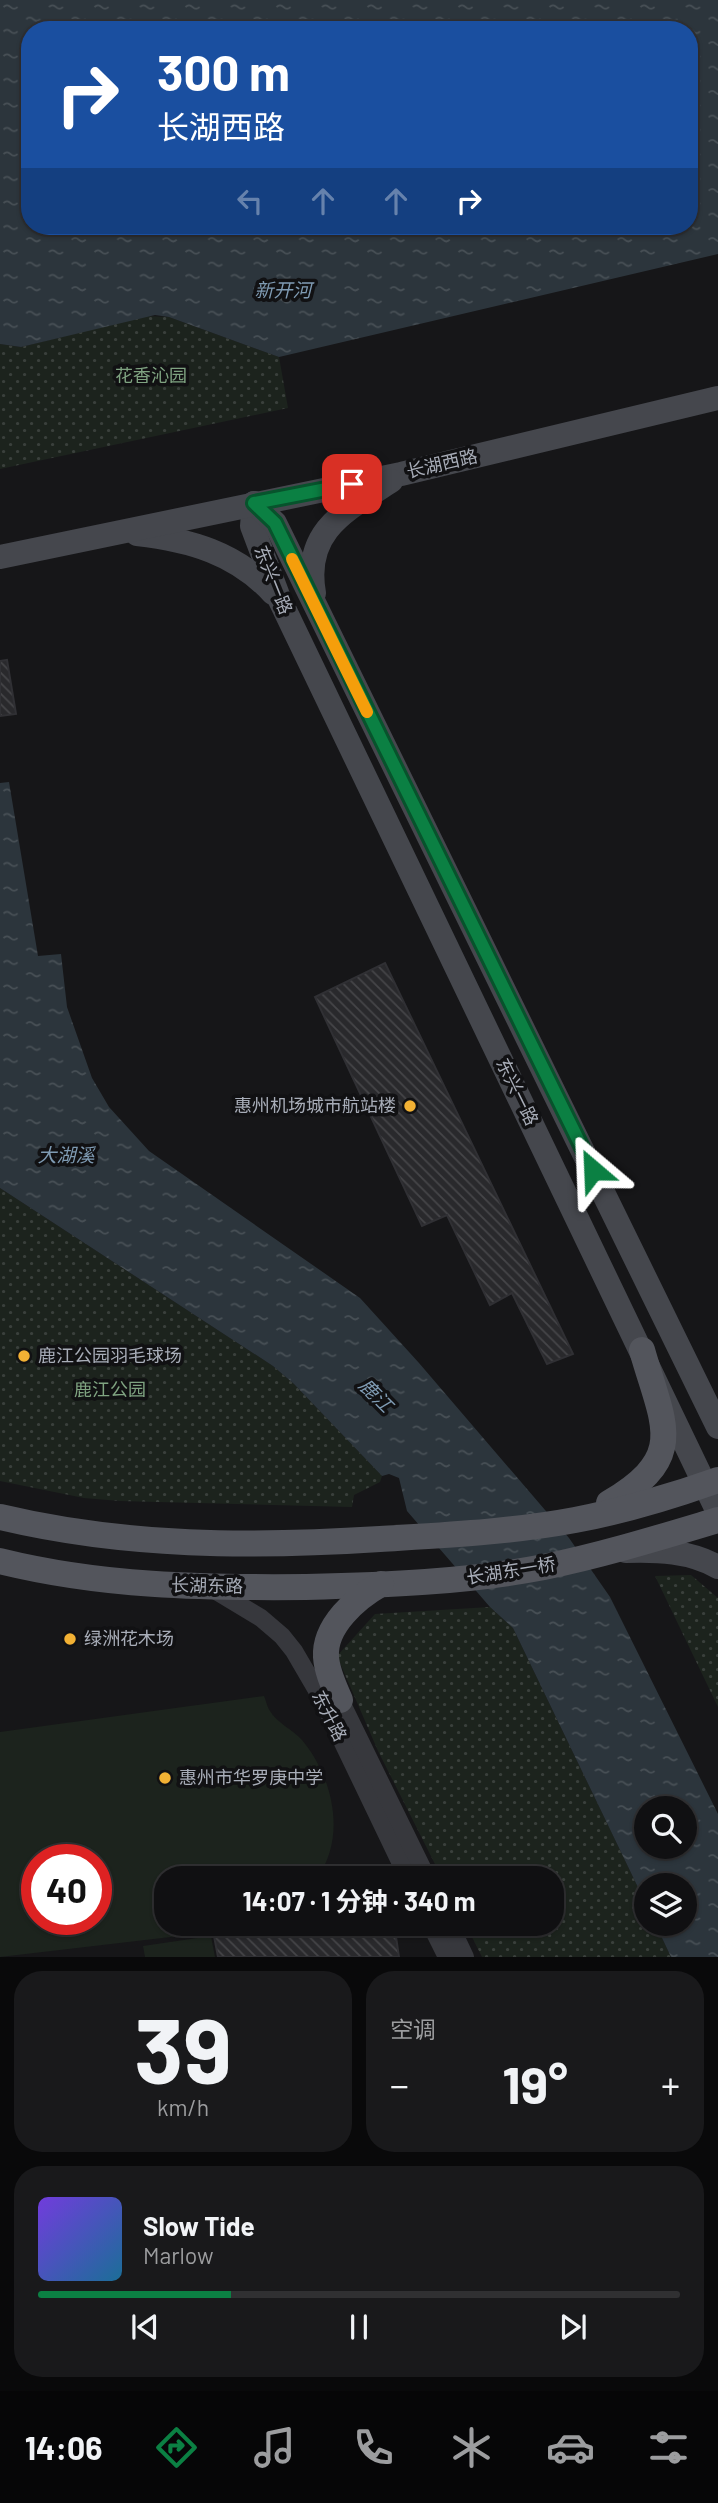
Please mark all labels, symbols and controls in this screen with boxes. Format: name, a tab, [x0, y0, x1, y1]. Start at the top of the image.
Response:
text: 300 m	[157, 42, 290, 101]
icon: right	[42, 49, 133, 140]
text: 长湖西路	[157, 107, 285, 145]
icon: left	[231, 182, 269, 220]
icon: ahead	[304, 182, 342, 220]
icon: ahead	[377, 182, 415, 220]
icon: right	[450, 182, 488, 220]
water label: 新开河	[254, 278, 315, 301]
park label: 花香沁园	[115, 364, 187, 386]
street label: 长湖西路	[404, 444, 479, 482]
pin	[322, 454, 382, 514]
icon: arrive	[333, 465, 371, 503]
street label: 东兴一路	[250, 542, 298, 617]
street label: 东兴一路	[492, 1054, 544, 1129]
place label: 惠州机场城市航站楼	[234, 1094, 396, 1116]
marker: 惠州机场城市航站楼	[402, 1098, 418, 1114]
position arrow	[556, 1133, 630, 1207]
water label: 大湖溪	[37, 1143, 96, 1166]
place label: 鹿江公园羽毛球场	[38, 1344, 182, 1366]
marker: 鹿江公园羽毛球场	[16, 1348, 32, 1364]
water label: 鹿江	[355, 1373, 399, 1418]
park label: 鹿江公园	[74, 1378, 146, 1400]
street label: 长湖东一桥	[465, 1552, 557, 1588]
street label: 长湖东路	[171, 1573, 243, 1597]
place label: 绿洲花木场	[84, 1627, 174, 1649]
marker: 绿洲花木场	[62, 1631, 78, 1647]
street label: 东升路	[308, 1686, 352, 1745]
place label: 惠州市华罗庚中学	[179, 1766, 323, 1788]
marker: 惠州市华罗庚中学	[157, 1770, 173, 1786]
map controls	[634, 1796, 697, 1936]
button: search	[634, 1796, 697, 1859]
speed limit sign: 40	[21, 1844, 112, 1935]
button: layers	[634, 1873, 697, 1936]
text: 14:07 · 1 分钟 · 340 m	[242, 1885, 476, 1916]
text: 39	[134, 1993, 232, 2102]
text: 空调	[390, 2015, 436, 2043]
text: 19°	[502, 2052, 568, 2114]
text: −	[390, 2061, 409, 2107]
text: +	[661, 2061, 680, 2107]
text: km/h	[157, 2093, 209, 2121]
text: Slow Tide	[143, 2210, 255, 2241]
text: Marlow	[143, 2241, 214, 2269]
icon: previous	[126, 2308, 164, 2346]
icon: pause	[340, 2308, 378, 2346]
icon: next	[554, 2308, 592, 2346]
icon: directions	[152, 2423, 201, 2472]
icon: music	[250, 2423, 299, 2472]
icon: phone	[349, 2423, 398, 2472]
icon: climate	[447, 2423, 496, 2472]
icon: car	[546, 2423, 595, 2472]
icon: filters	[644, 2423, 693, 2472]
text: 14:06	[25, 2428, 102, 2466]

